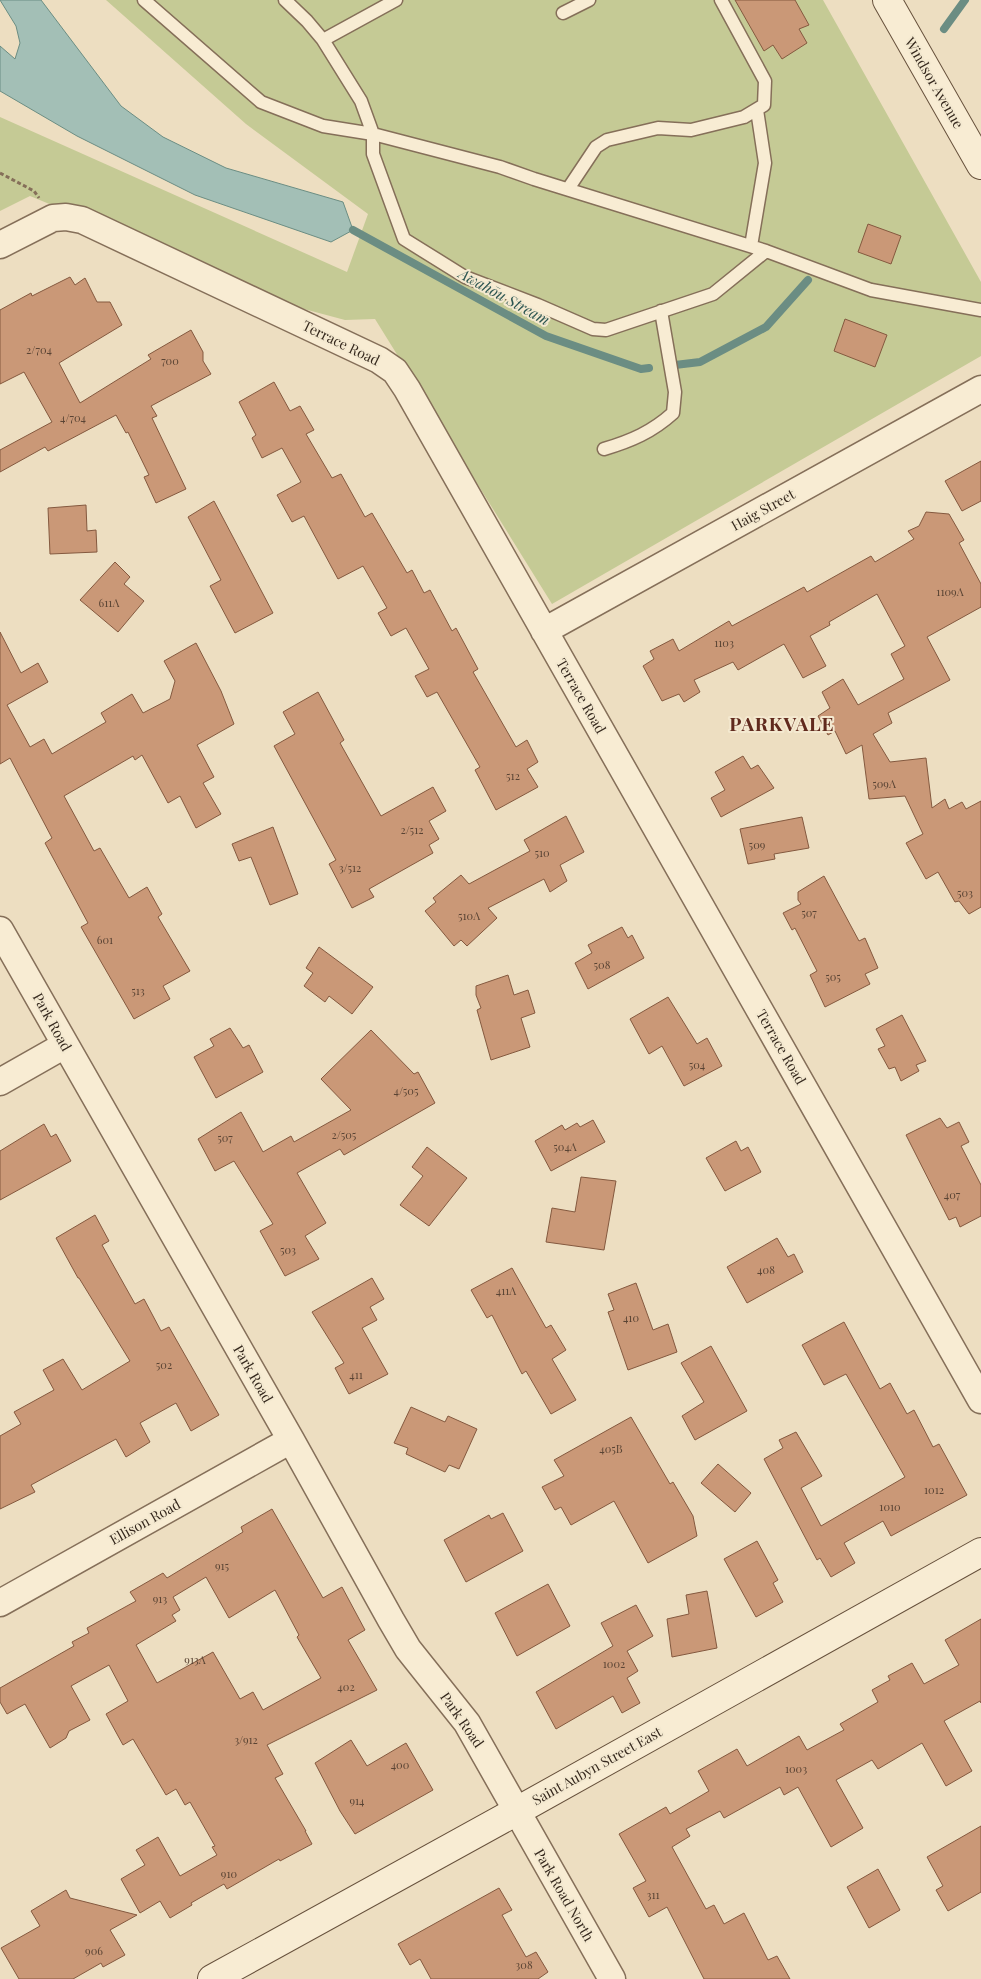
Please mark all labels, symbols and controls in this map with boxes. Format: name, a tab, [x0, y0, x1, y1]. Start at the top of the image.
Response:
street label: Windsor Avenue	[900, 33, 968, 132]
water label: Awahōu Stream	[454, 262, 554, 329]
street label: Terrace Road	[299, 316, 383, 369]
house number: 2/704	[26, 342, 52, 357]
house number: 700	[161, 353, 179, 368]
house number: 4/704	[60, 410, 87, 425]
street label: Haig Street	[728, 484, 799, 535]
house number: 1109A	[936, 584, 964, 599]
house number: 611A	[99, 595, 119, 610]
house number: 1103	[714, 635, 734, 650]
street label: Terrace Road	[552, 655, 611, 737]
district label: PARKVALE	[729, 710, 835, 736]
house number: 512	[506, 768, 520, 783]
house number: 509A	[872, 776, 896, 791]
house number: 2/512	[400, 822, 424, 837]
house number: 509	[749, 837, 766, 852]
house number: 510	[534, 845, 550, 860]
house number: 3/512	[339, 860, 361, 875]
house number: 503	[957, 885, 973, 900]
house number: 507	[801, 905, 817, 920]
house number: 510A	[458, 908, 480, 923]
house number: 601	[97, 932, 113, 947]
house number: 508	[594, 957, 611, 972]
house number: 505	[825, 969, 841, 984]
house number: 513	[131, 983, 145, 998]
street label: Park Road	[29, 989, 76, 1054]
street label: Terrace Road	[752, 1006, 811, 1088]
house number: 504	[689, 1057, 706, 1072]
house number: 4/505	[393, 1083, 419, 1098]
house number: 2/505	[332, 1127, 357, 1142]
house number: 507	[217, 1130, 233, 1145]
house number: 504A	[553, 1139, 577, 1154]
house number: 407	[944, 1187, 961, 1202]
house number: 503	[280, 1242, 296, 1257]
house number: 408	[757, 1262, 775, 1277]
house number: 411A	[496, 1283, 516, 1298]
house number: 410	[623, 1310, 639, 1325]
street label: Park Road	[229, 1341, 278, 1406]
house number: 502	[156, 1357, 172, 1372]
house number: 411	[349, 1367, 363, 1382]
house number: 405B	[599, 1441, 623, 1456]
house number: 1012	[924, 1482, 944, 1497]
street label: Ellison Road	[106, 1494, 184, 1549]
house number: 1010	[879, 1499, 901, 1514]
house number: 915	[215, 1558, 229, 1573]
house number: 913	[153, 1591, 167, 1606]
house number: 913A	[184, 1652, 206, 1667]
house number: 1002	[603, 1656, 625, 1671]
house number: 402	[337, 1679, 355, 1694]
street label: Park Road	[436, 1688, 489, 1751]
street label: Saint Aubyn Street East	[529, 1721, 666, 1809]
house number: 3/912	[234, 1732, 258, 1747]
house number: 400	[391, 1757, 410, 1772]
house number: 1003	[785, 1761, 807, 1776]
house number: 914	[349, 1793, 365, 1808]
street label: Park Road North	[530, 1845, 599, 1945]
house number: 910	[221, 1866, 238, 1881]
house number: 311	[646, 1887, 660, 1902]
house number: 906	[85, 1943, 103, 1958]
house number: 308	[515, 1957, 533, 1972]

